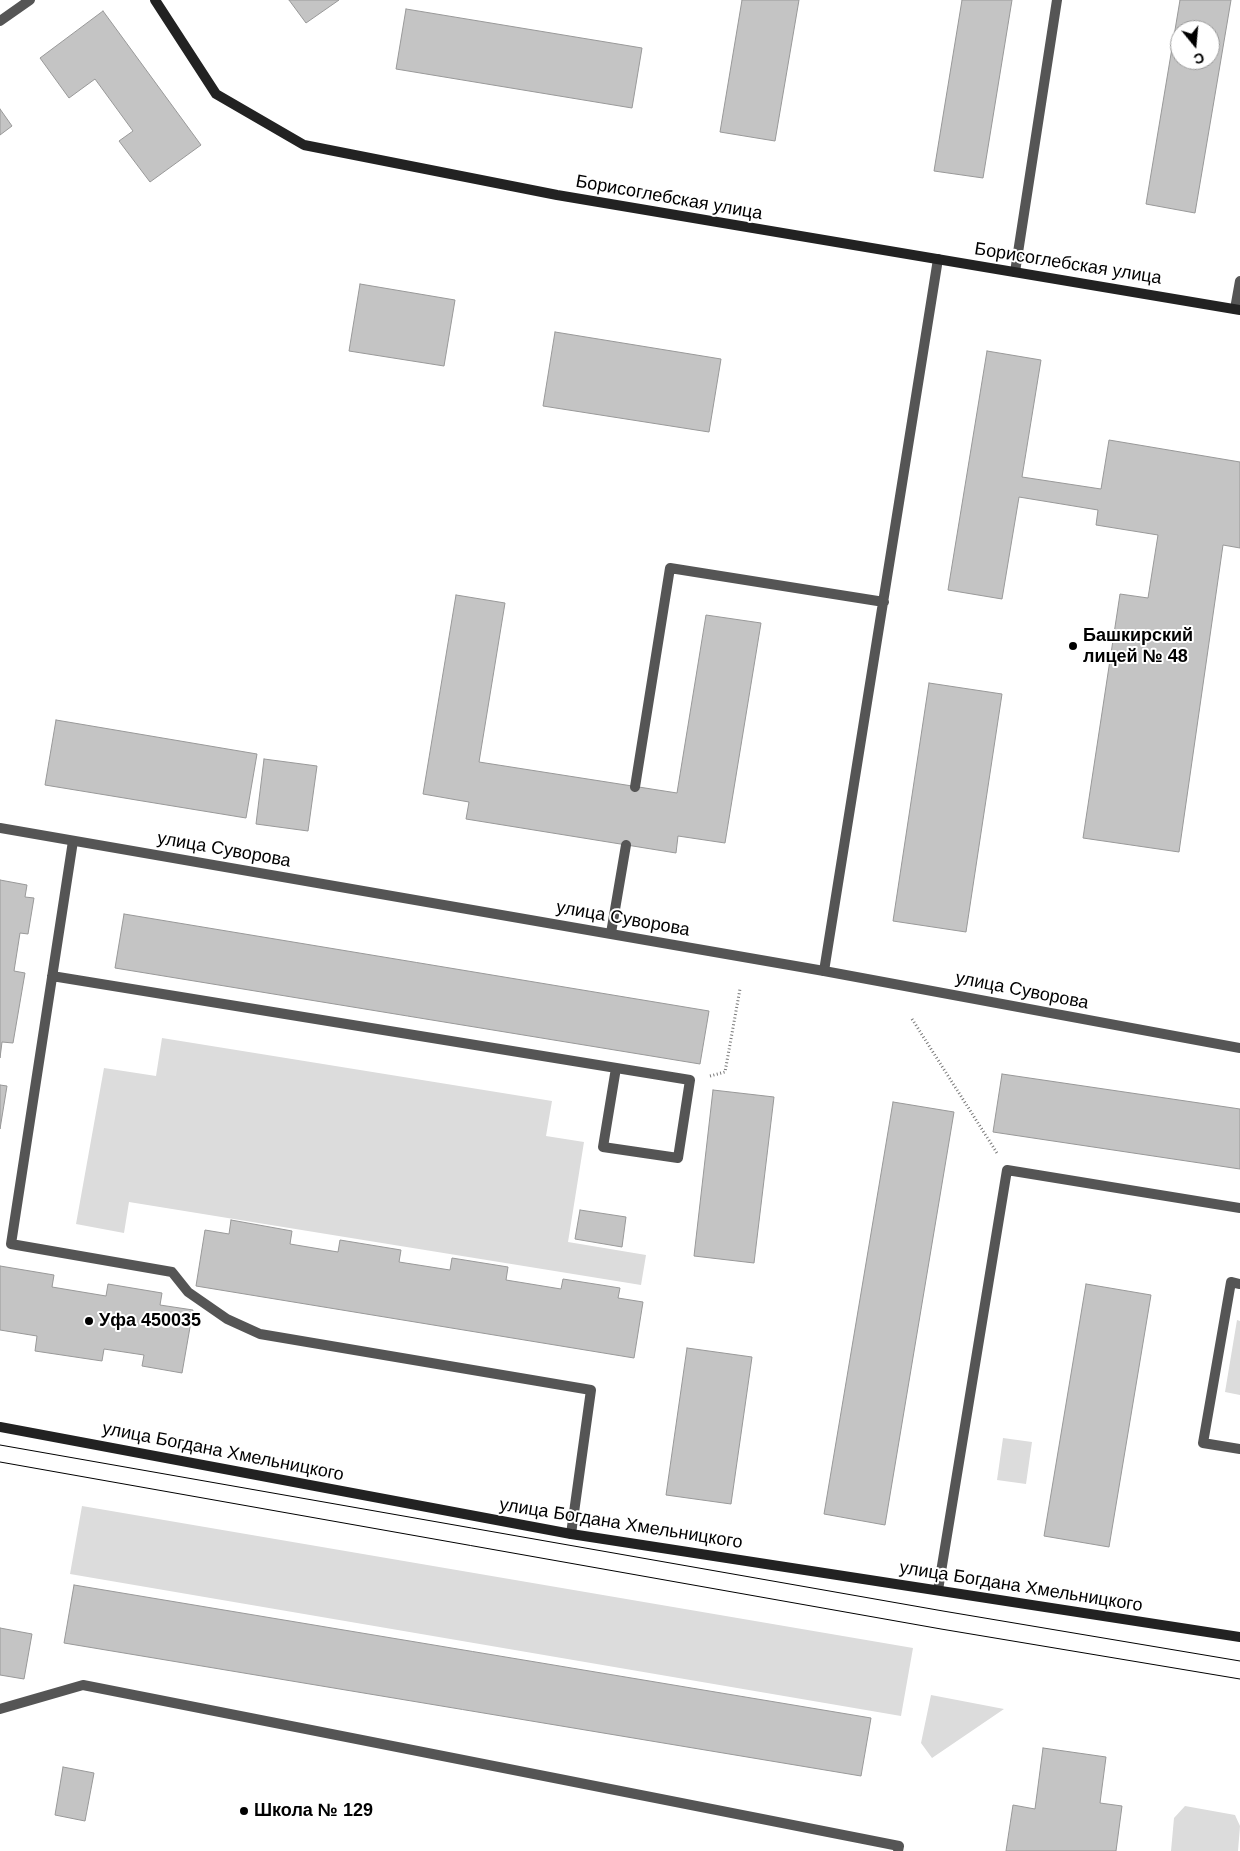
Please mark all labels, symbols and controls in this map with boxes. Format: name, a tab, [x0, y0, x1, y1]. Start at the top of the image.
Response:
north arrow	[1170, 20, 1220, 70]
text: С	[1192, 49, 1206, 68]
street label: Борисоглебская улица	[574, 171, 764, 225]
street label: Борисоглебская улица	[973, 239, 1163, 289]
place label: Башкирский лицей № 48	[1083, 625, 1193, 668]
marker: Башкирский лицей № 48	[1067, 640, 1079, 652]
street label: улица Суворова	[156, 828, 292, 872]
street label: улица Суворова	[555, 897, 691, 941]
street label: улица Суворова	[954, 967, 1090, 1015]
place label: Уфа 450035	[99, 1310, 201, 1332]
marker: Уфа 450035	[83, 1315, 95, 1327]
street label: улица Богдана Хмельницкого	[100, 1418, 346, 1486]
street label: улица Богдана Хмельницкого	[498, 1494, 744, 1554]
street label: улица Богдана Хмельницкого	[898, 1557, 1144, 1617]
place label: Школа № 129	[254, 1800, 373, 1822]
marker: Школа № 129	[238, 1805, 250, 1817]

